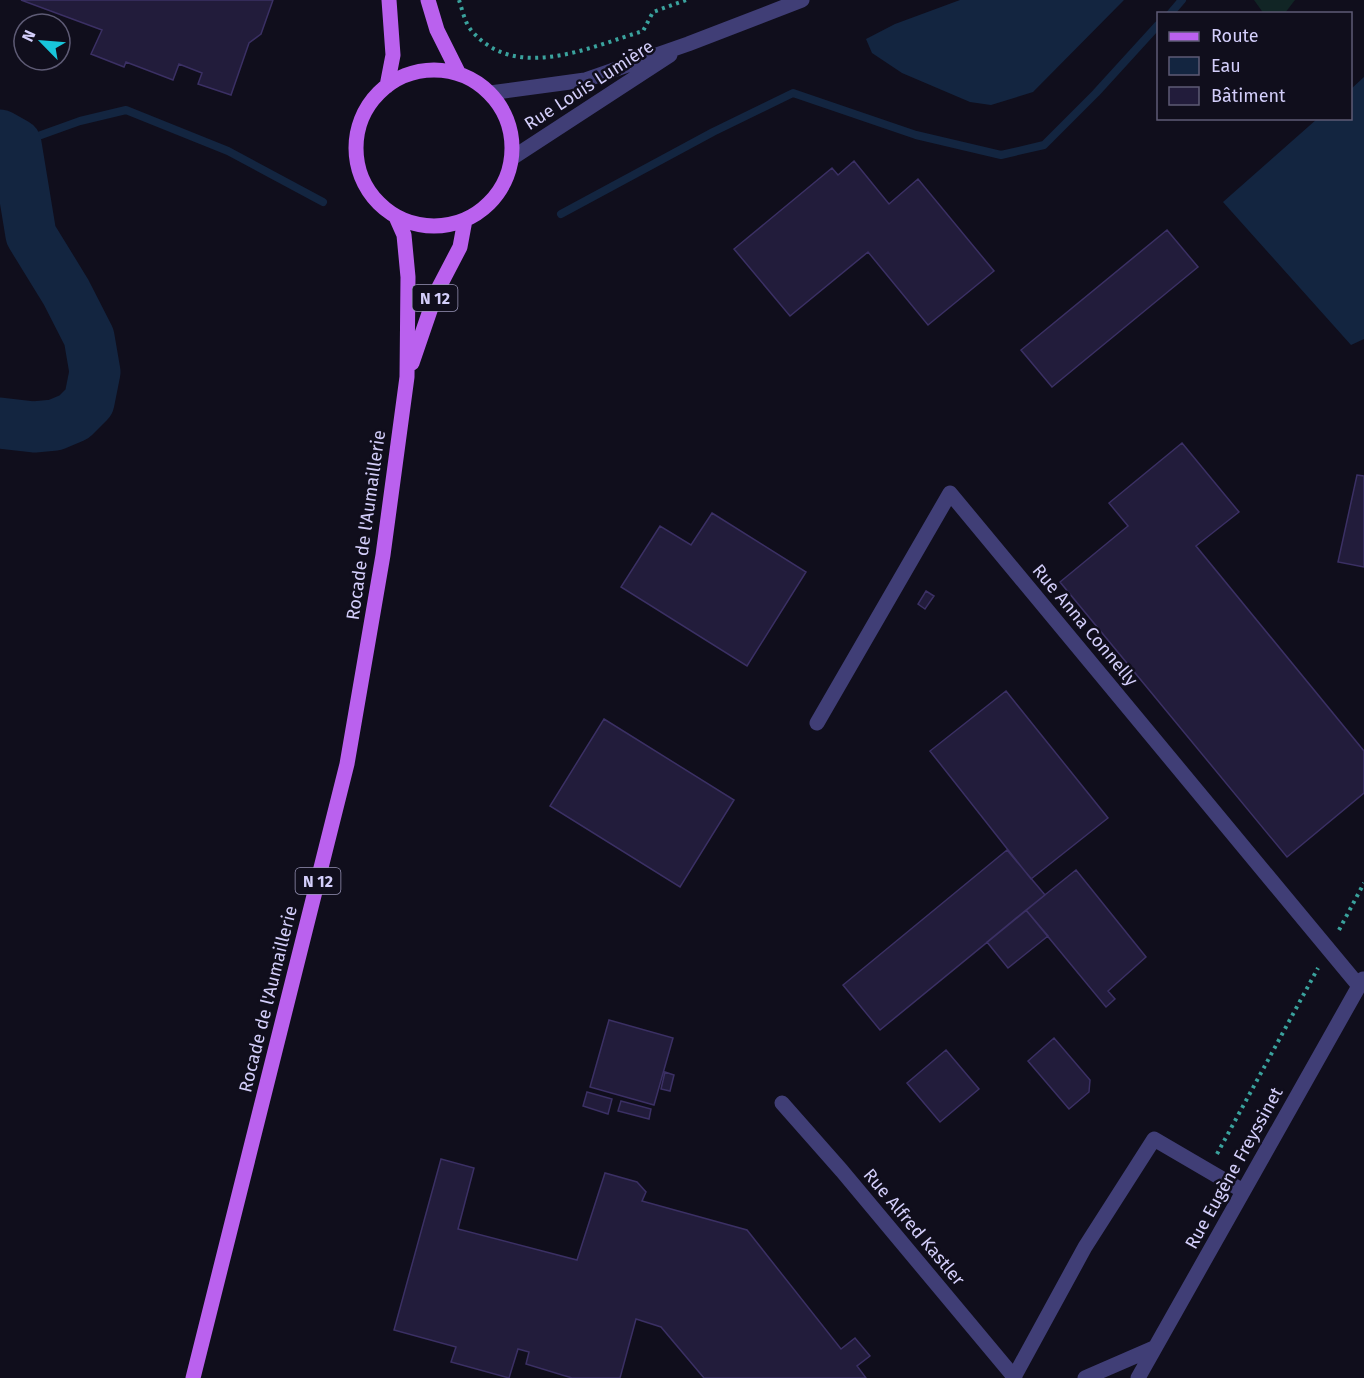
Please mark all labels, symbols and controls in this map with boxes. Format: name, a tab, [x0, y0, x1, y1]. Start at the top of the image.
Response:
north arrow	[12, 12, 72, 72]
legend	[1157, 12, 1352, 120]
text: Route	[1211, 25, 1259, 47]
text: N	[18, 27, 40, 45]
street label: Rue Louis Lumière	[520, 35, 658, 135]
text: Eau	[1211, 55, 1241, 77]
text: Bâtiment	[1211, 85, 1286, 107]
road number: N 12	[412, 285, 458, 311]
street label: Rocade de l'Aumaillerie	[342, 429, 390, 621]
street label: Rue Anna Connelly	[1028, 560, 1142, 691]
road number: N 12	[296, 868, 340, 894]
street label: Rocade de l'Aumaillerie	[234, 903, 302, 1095]
street label: Rue Eugène Freyssinet	[1180, 1083, 1288, 1253]
street label: Rue Alfred Kastler	[859, 1164, 969, 1290]

